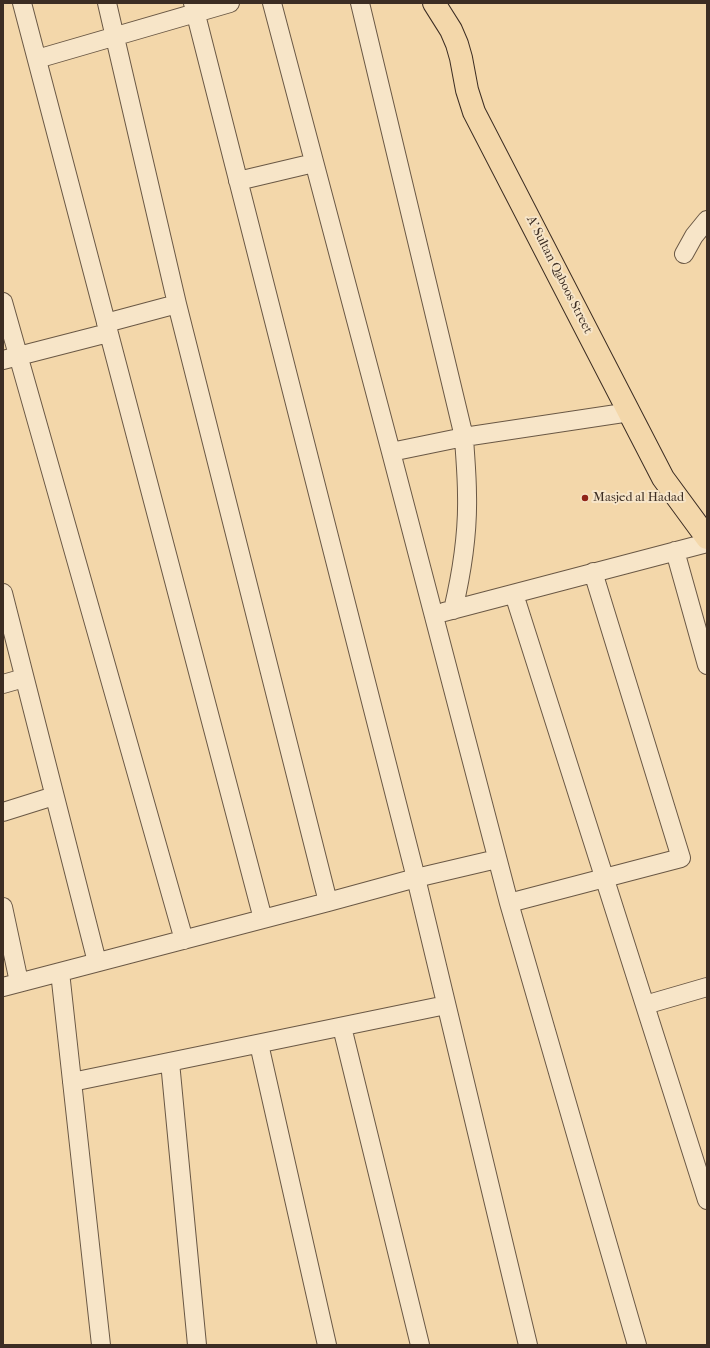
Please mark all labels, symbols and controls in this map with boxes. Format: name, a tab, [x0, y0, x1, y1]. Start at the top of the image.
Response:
street label: A' Sultan Qaboos Street	[523, 214, 595, 336]
place label: Masjed al Hadad	[593, 490, 684, 506]
marker: Masjed al Hadad	[580, 493, 590, 503]

